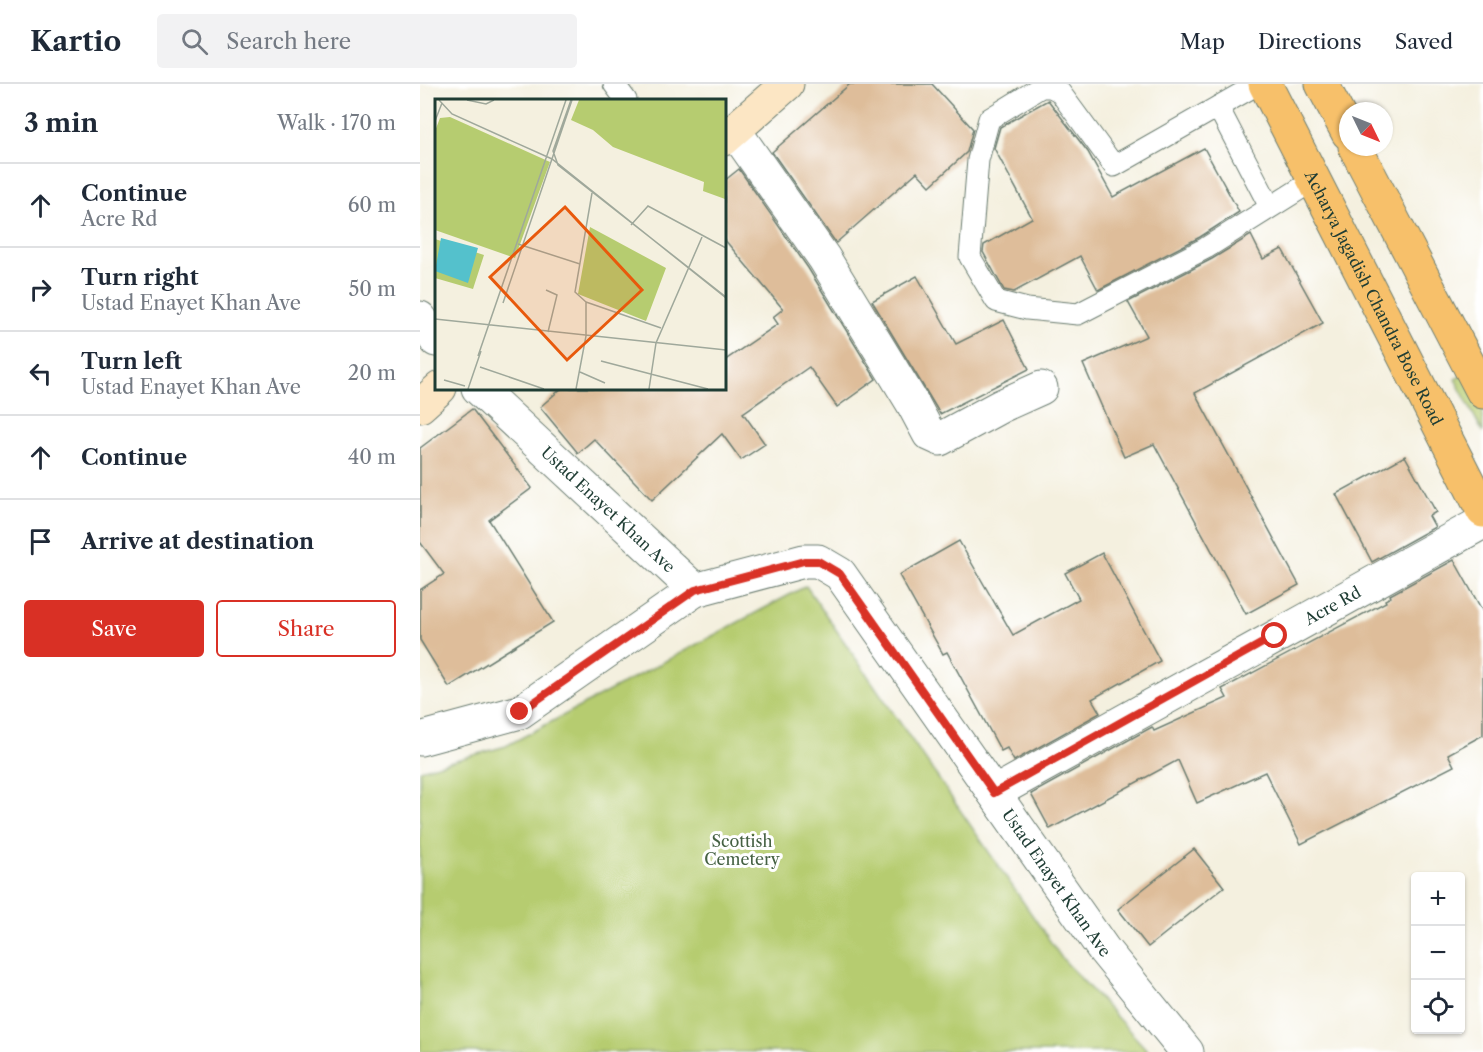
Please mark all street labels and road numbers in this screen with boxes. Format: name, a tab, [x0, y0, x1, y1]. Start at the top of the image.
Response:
street label: Acharya Jagadish Chandra Bose Road	[1300, 166, 1448, 429]
street label: Ustad Enayet Khan Ave	[537, 442, 680, 577]
street label: Acre Rd	[1300, 582, 1364, 629]
street label: Ustad Enayet Khan Ave	[998, 805, 1115, 961]

